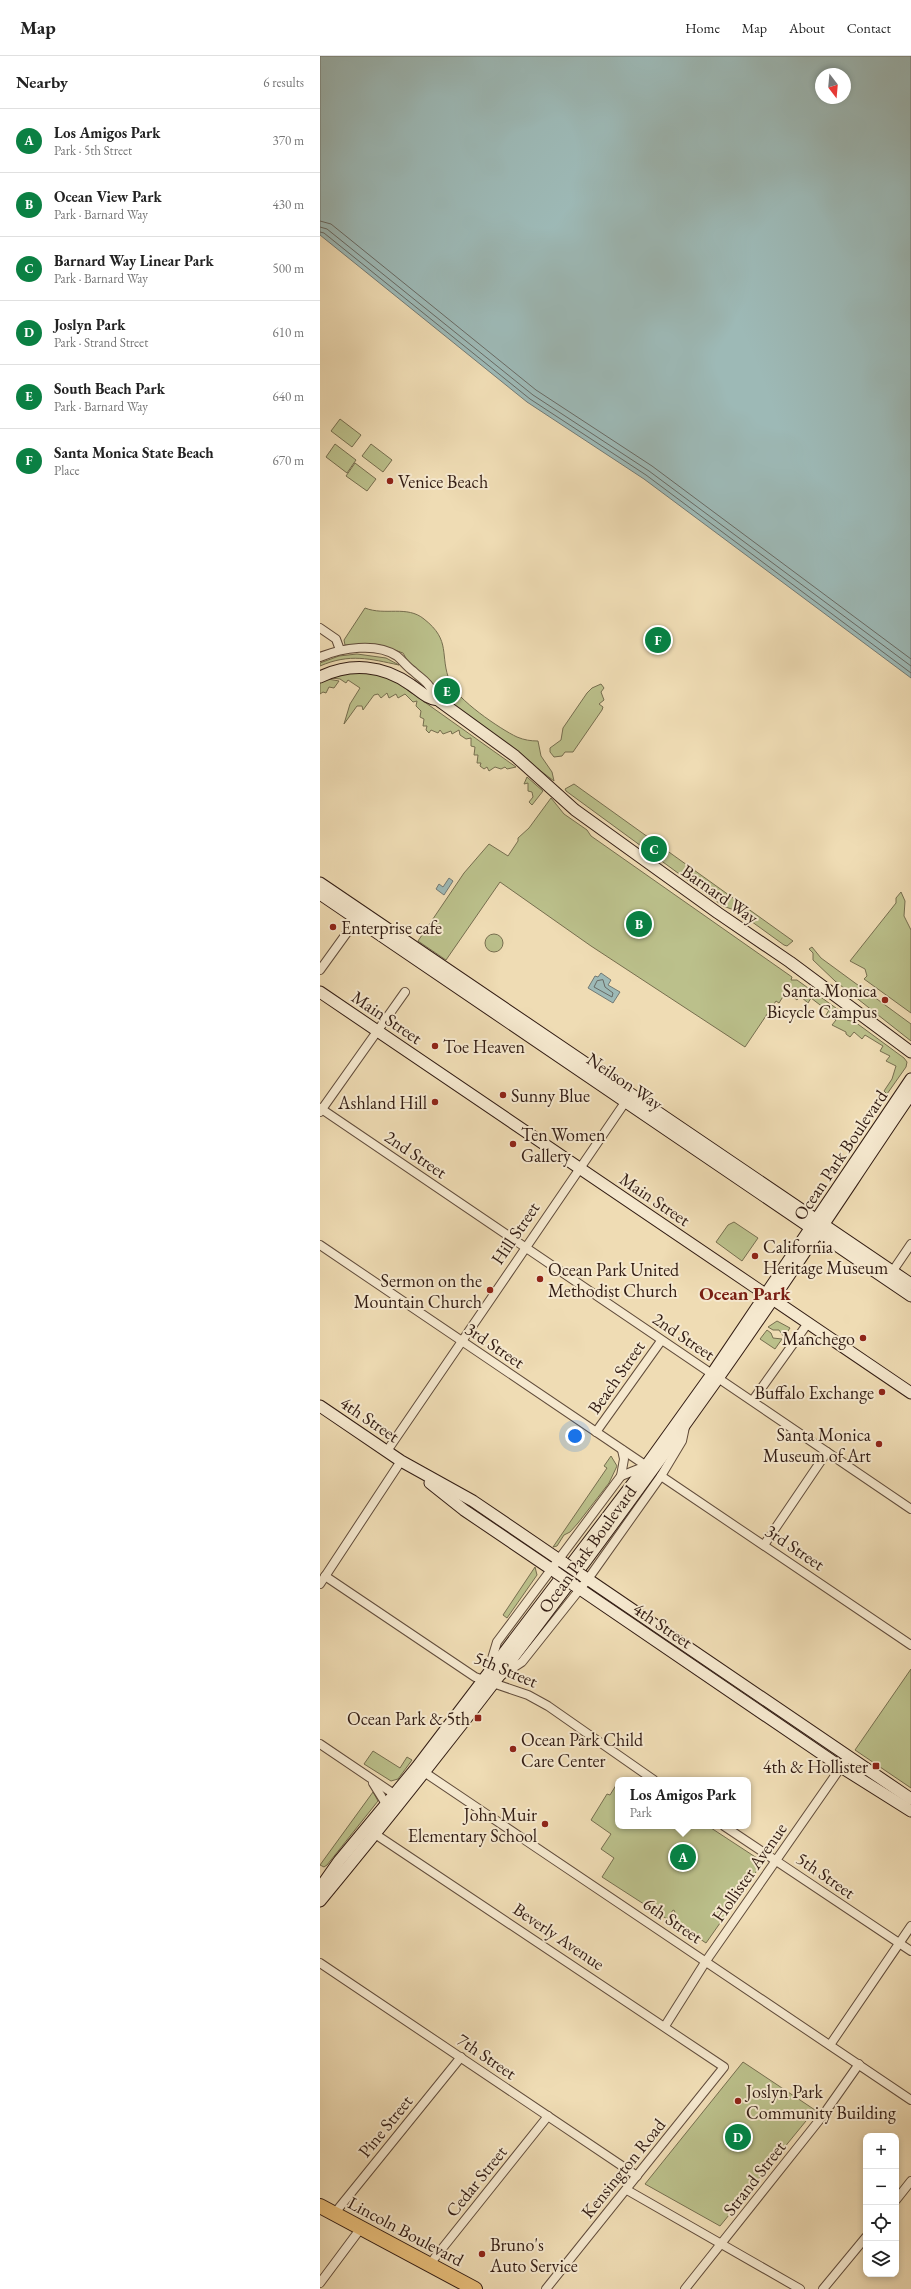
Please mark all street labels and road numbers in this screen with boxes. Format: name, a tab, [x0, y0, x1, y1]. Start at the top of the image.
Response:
street label: Barnard Way	[677, 859, 763, 929]
street label: Main Street	[347, 985, 427, 1049]
street label: Neilson Way	[582, 1047, 668, 1115]
street label: Ocean Park Boulevard	[788, 1085, 893, 1225]
street label: 2nd Street	[380, 1125, 452, 1183]
street label: Main Street	[615, 1167, 695, 1231]
street label: Hill Street	[486, 1197, 545, 1269]
street label: 2nd Street	[648, 1307, 720, 1365]
street label: 3rd Street	[461, 1317, 529, 1373]
street label: Beach Street	[582, 1336, 650, 1418]
street label: 4th Street	[336, 1391, 404, 1447]
street label: Ocean Park Boulevard	[533, 1480, 642, 1617]
street label: 3rd Street	[761, 1519, 829, 1575]
street label: 4th Street	[629, 1597, 697, 1653]
street label: 5th Street	[471, 1645, 542, 1693]
street label: Hollister Avenue	[706, 1818, 792, 1926]
street label: 5th Street	[792, 1846, 860, 1904]
street label: 6th Street	[639, 1892, 707, 1948]
street label: Beverly Avenue	[509, 1897, 609, 1975]
street label: 7th Street	[453, 2028, 521, 2084]
street label: Pine Street	[353, 2090, 417, 2162]
street label: Kensington Road	[576, 2113, 671, 2223]
street label: Strand Street	[718, 2136, 791, 2220]
street label: Cedar Street	[440, 2140, 512, 2221]
street label: Lincoln Boulevard	[344, 2191, 469, 2272]

